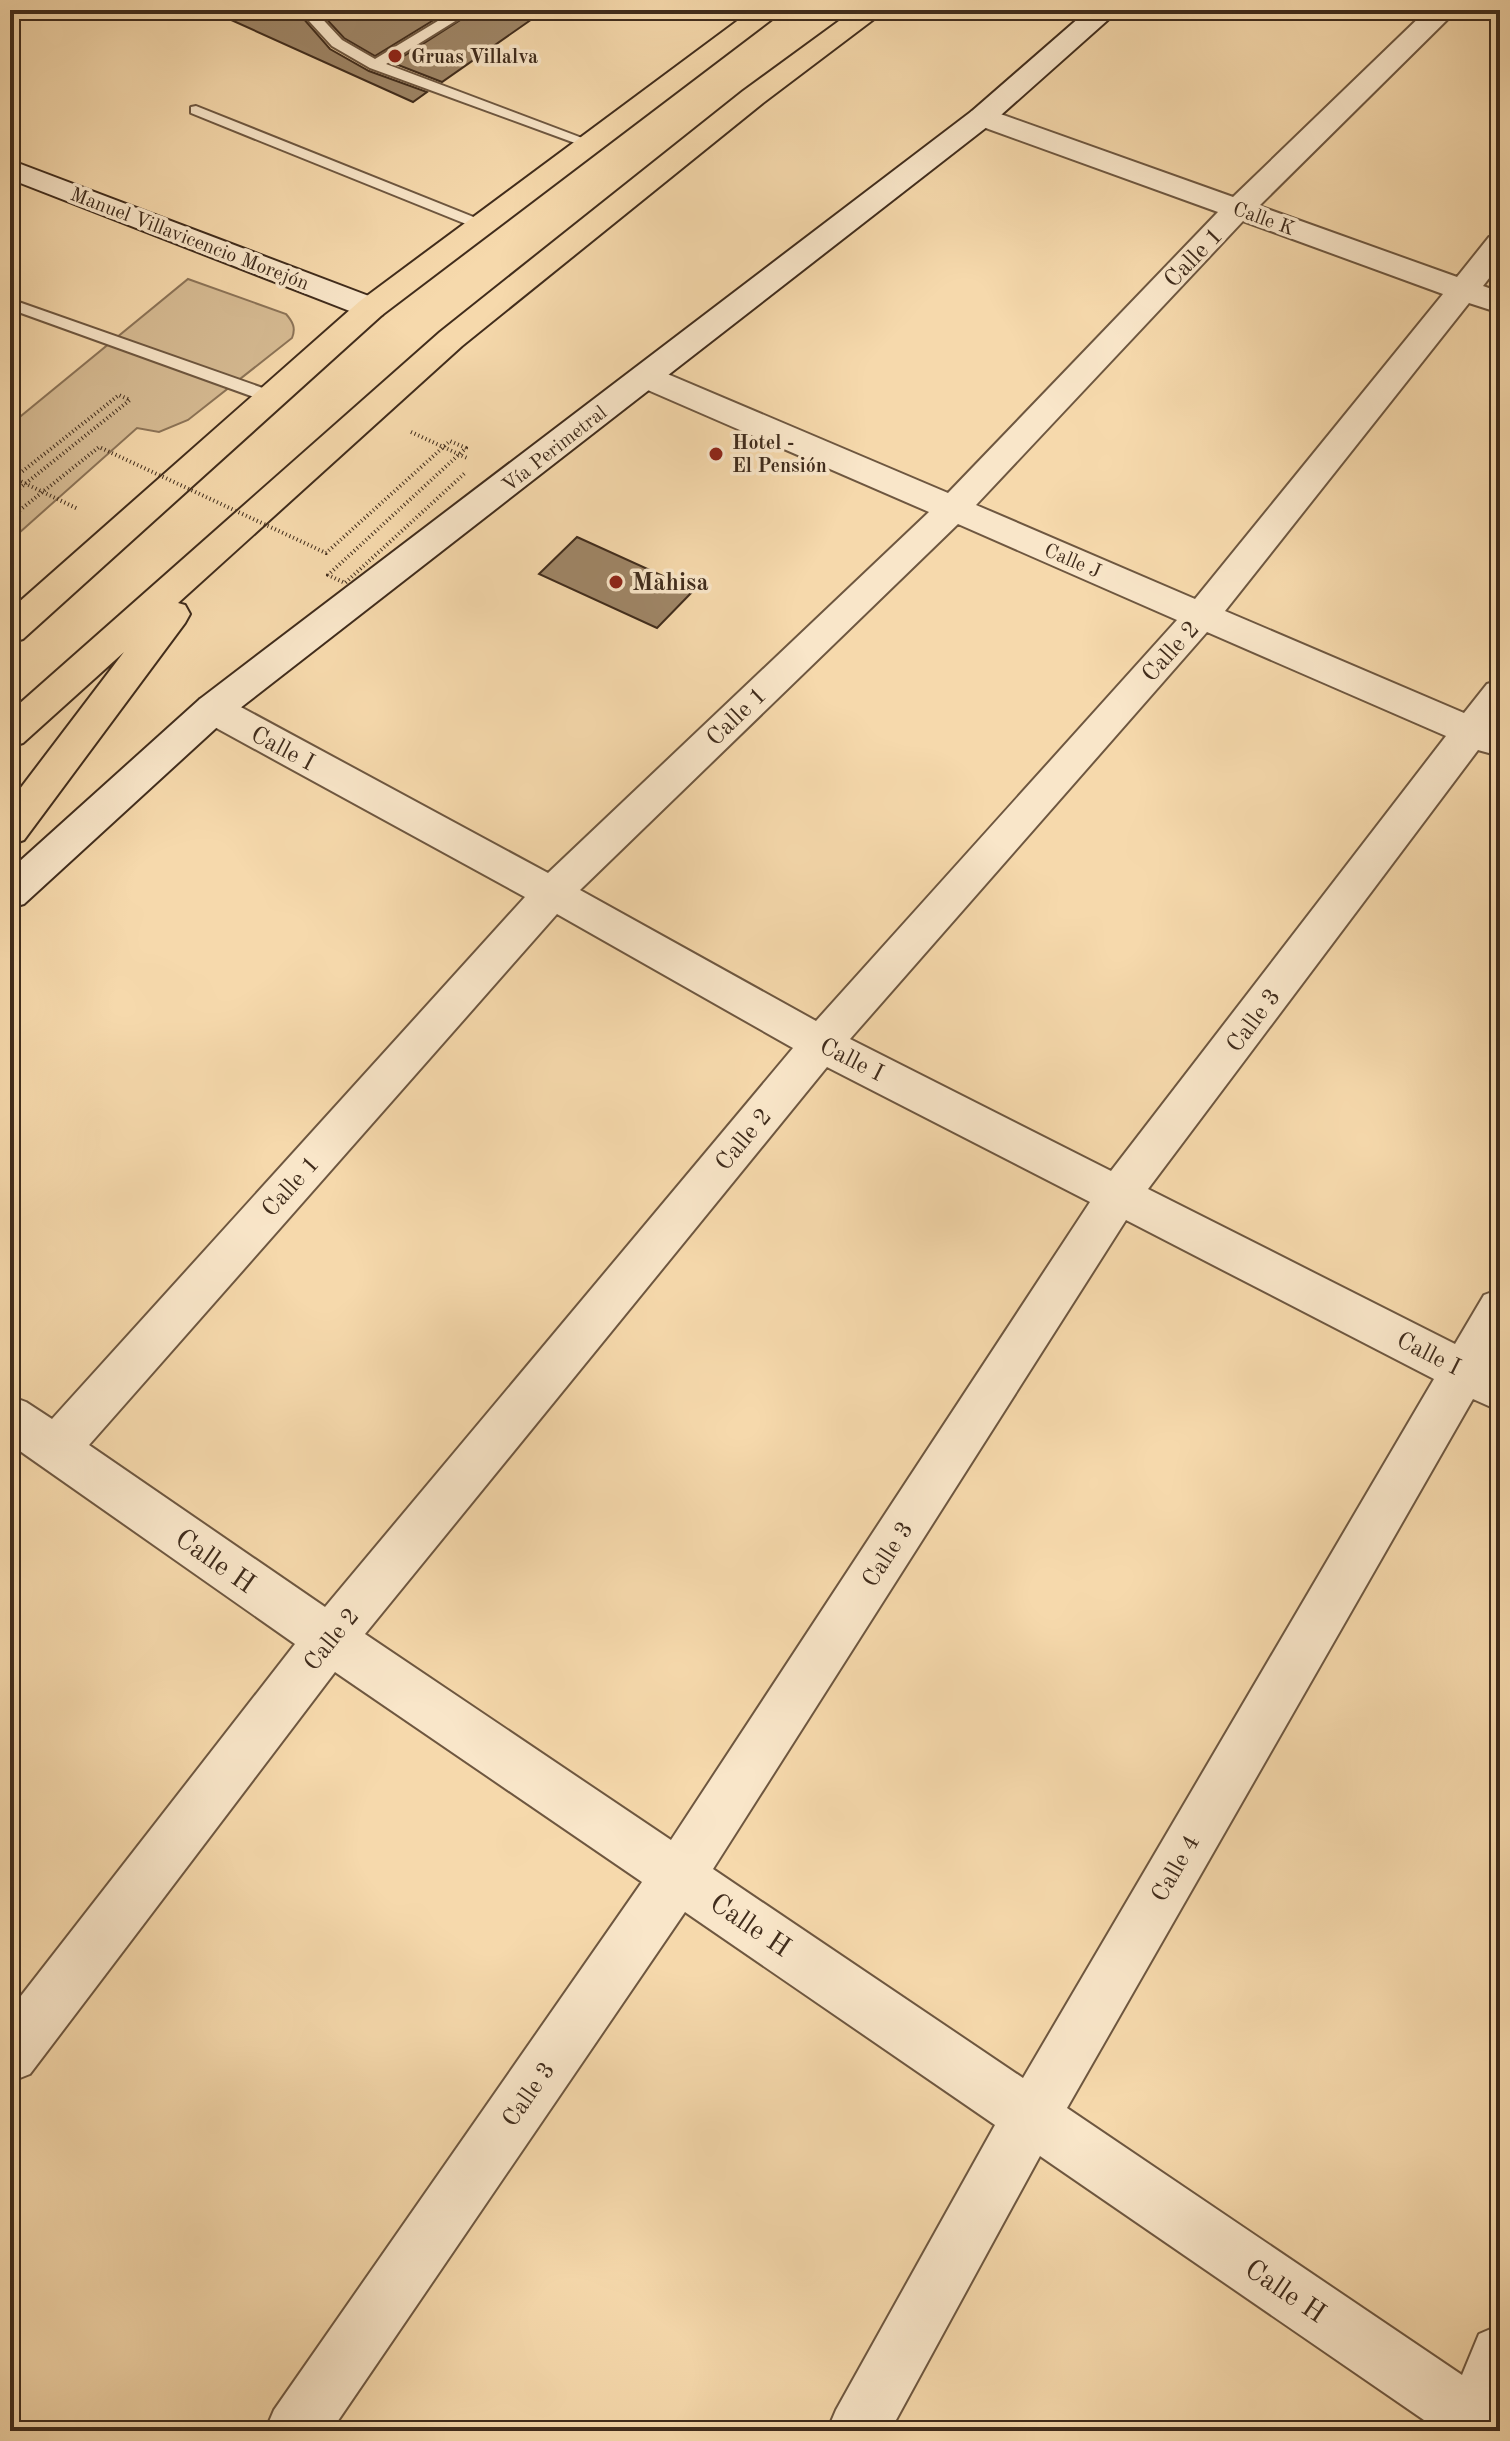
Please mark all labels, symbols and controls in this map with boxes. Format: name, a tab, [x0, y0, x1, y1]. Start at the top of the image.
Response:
marker: Gruas Villalva	[386, 47, 404, 65]
place label: Gruas Villalva	[411, 48, 538, 68]
street label: Manuel Villavicencio Morejón	[67, 185, 312, 295]
street label: Calle K	[1230, 200, 1297, 240]
street label: Calle 1	[1161, 224, 1228, 293]
street label: Vía Perimetral	[499, 403, 611, 496]
place label: Hotel - El Pensión	[732, 434, 827, 477]
marker: Hotel - El Pensión	[707, 445, 725, 463]
street label: Calle J	[1041, 541, 1104, 583]
place label: Mahisa	[632, 572, 709, 596]
marker: Mahisa	[607, 573, 625, 591]
street label: Calle 2	[1138, 617, 1205, 687]
street label: Calle 1	[703, 684, 772, 751]
street label: Calle I	[246, 723, 318, 776]
street label: Calle 3	[1223, 985, 1286, 1057]
street label: Calle I	[815, 1035, 887, 1087]
street label: Calle 2	[712, 1105, 777, 1176]
street label: Calle 1	[258, 1152, 325, 1222]
street label: Calle I	[1392, 1329, 1464, 1381]
street label: Calle 3	[859, 1518, 919, 1592]
street label: Calle H	[169, 1525, 259, 1600]
street label: Calle 2	[300, 1605, 365, 1676]
street label: Calle 4	[1148, 1832, 1205, 1906]
street label: Calle H	[704, 1890, 795, 1963]
street label: Calle 3	[499, 2059, 560, 2132]
street label: Calle H	[1239, 2256, 1330, 2329]

